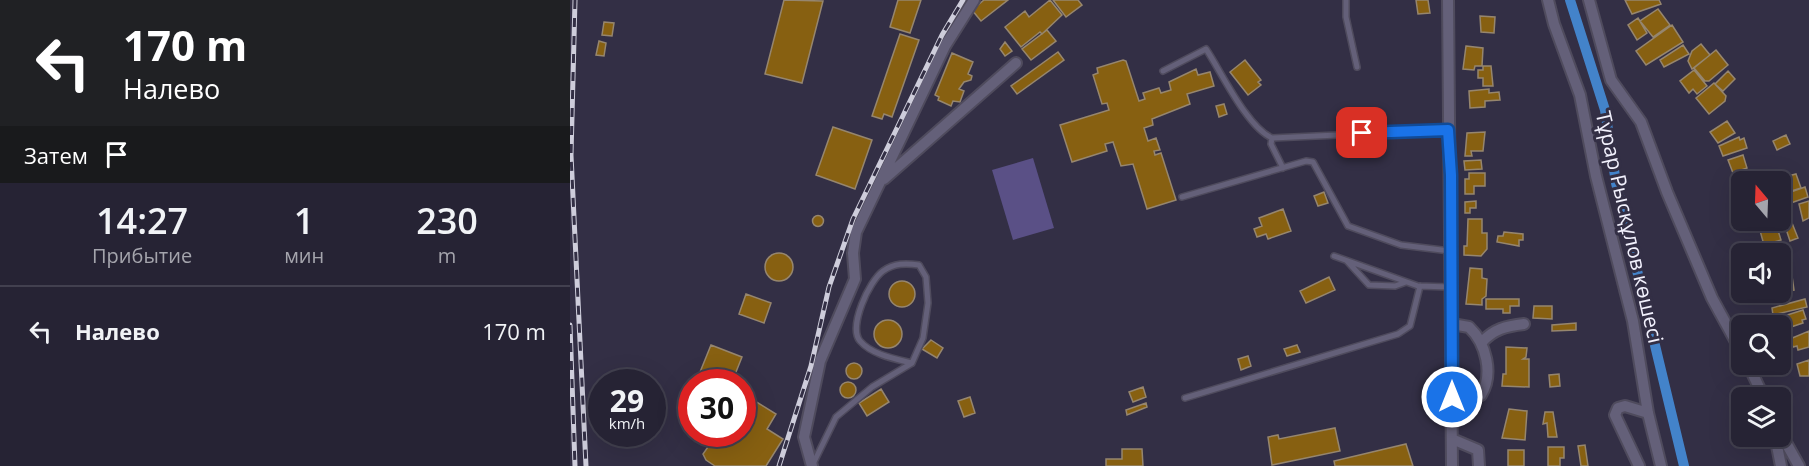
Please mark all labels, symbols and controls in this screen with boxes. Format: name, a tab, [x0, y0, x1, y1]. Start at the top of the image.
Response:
text: 170 m	[123, 16, 247, 73]
icon: left	[24, 24, 102, 102]
text: Налево	[123, 70, 220, 107]
pin	[1336, 107, 1387, 158]
street label: Тұрар Рысқұлов көшесі	[1590, 108, 1670, 346]
icon: arrive	[1345, 116, 1378, 149]
icon: arrive	[100, 138, 133, 171]
text: Затем	[24, 140, 88, 170]
north arrow	[1731, 171, 1791, 231]
map controls	[1731, 171, 1791, 447]
text: 14:27	[96, 196, 188, 245]
text: 1	[294, 196, 314, 245]
text: 230	[416, 196, 478, 245]
text: Прибытие	[92, 242, 192, 269]
text: мин	[284, 242, 324, 269]
text: m	[438, 242, 456, 269]
button: sound	[1731, 243, 1791, 303]
icon: left	[24, 315, 57, 348]
button: search	[1731, 315, 1791, 375]
text: Налево	[75, 316, 160, 346]
text: 170 m	[482, 316, 546, 346]
position arrow	[1420, 365, 1484, 429]
speed limit sign: 30	[678, 369, 756, 447]
text: 29	[610, 380, 644, 421]
button: layers	[1731, 387, 1791, 447]
text: km/h	[609, 413, 645, 433]

